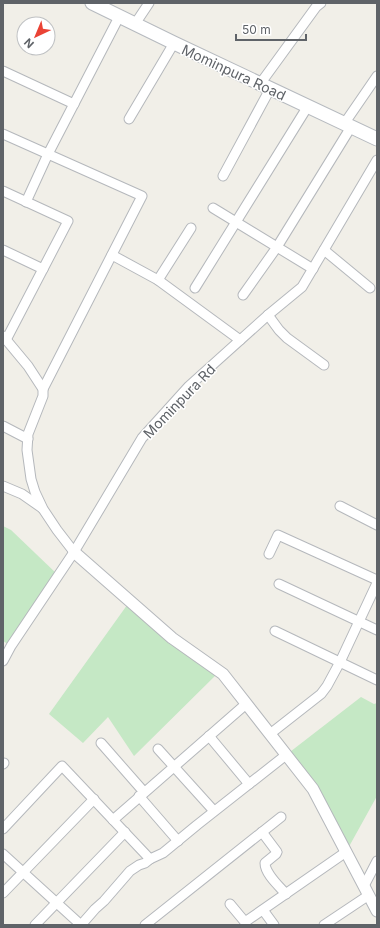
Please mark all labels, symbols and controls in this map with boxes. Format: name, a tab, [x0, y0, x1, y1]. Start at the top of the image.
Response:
north arrow	[16, 16, 56, 56]
scale bar	[236, 16, 306, 42]
text: 50 m	[242, 22, 271, 37]
text: N	[21, 35, 37, 51]
street label: Mominpura Road	[179, 40, 289, 104]
street label: Mominpura Rd	[139, 360, 219, 442]

